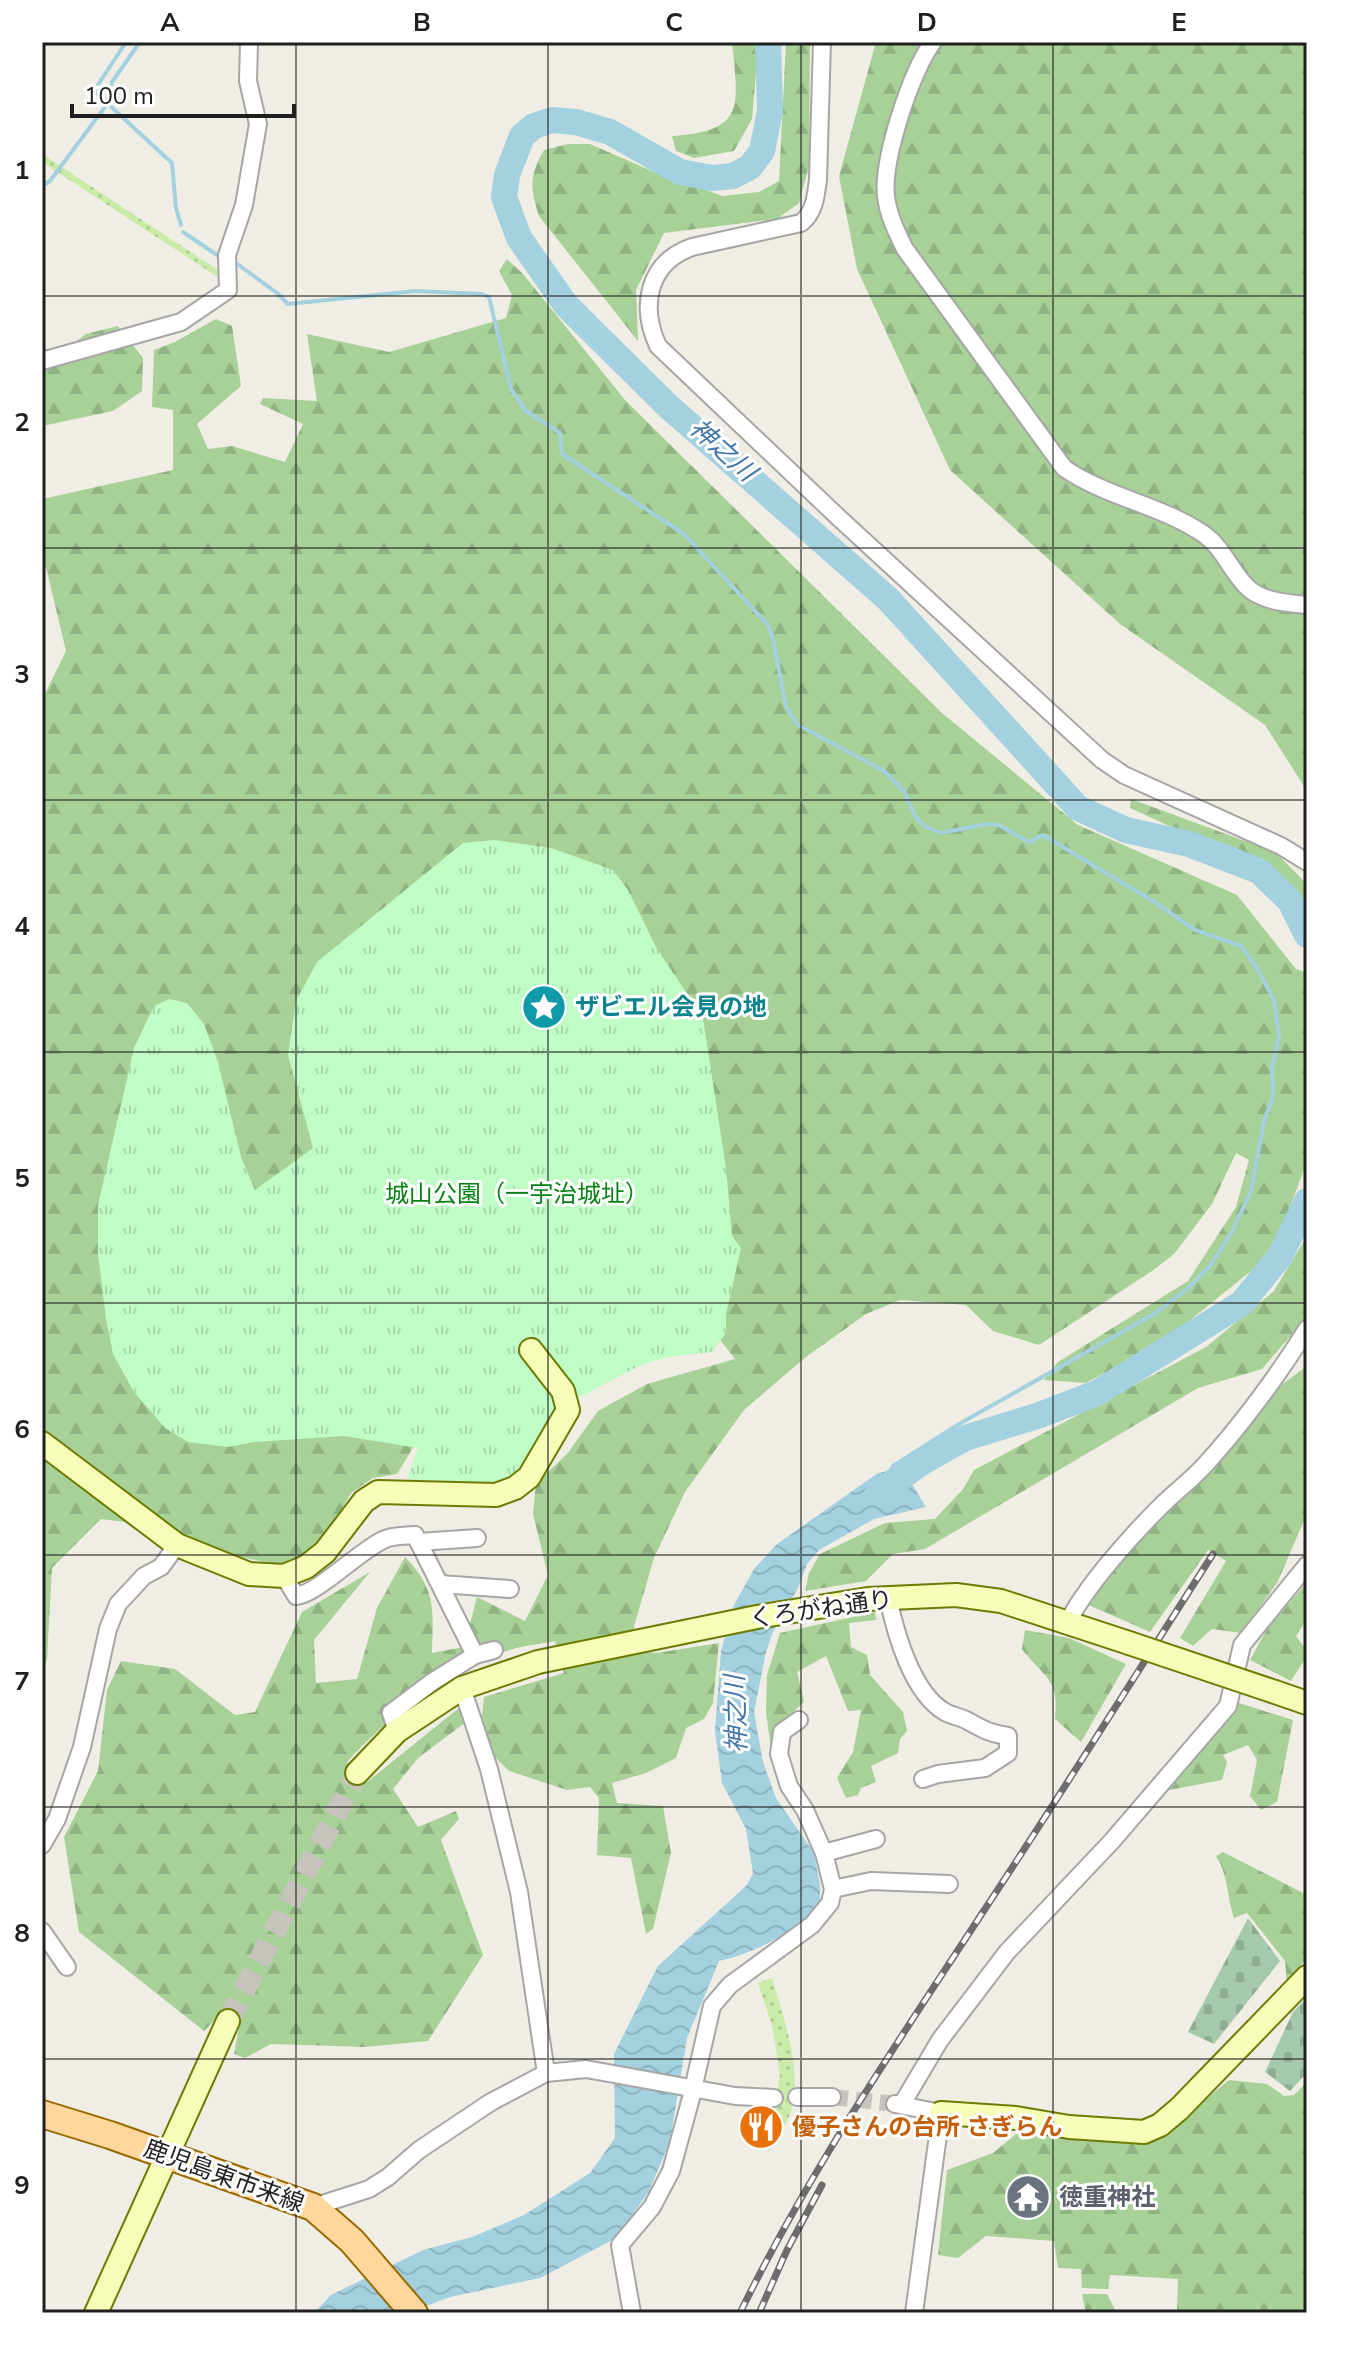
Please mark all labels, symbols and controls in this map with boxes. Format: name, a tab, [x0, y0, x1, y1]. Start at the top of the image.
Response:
text: A	[160, 5, 180, 40]
text: B	[413, 5, 431, 40]
text: C	[665, 5, 683, 40]
text: D	[917, 5, 937, 40]
text: E	[1171, 5, 1187, 40]
scale bar	[72, 68, 294, 118]
text: 100 m	[84, 80, 154, 112]
text: 1	[14, 153, 30, 188]
text: 2	[14, 405, 30, 440]
water label: 神之川	[682, 411, 766, 491]
text: 3	[14, 657, 30, 692]
text: 4	[14, 909, 30, 944]
place icon: ザビエル会見の地	[520, 983, 568, 1031]
place label: ザビエル会見の地	[575, 991, 767, 1023]
text: 5	[14, 1161, 30, 1196]
park label: 城山公園（一宇治城址）	[385, 1178, 649, 1210]
text: 6	[14, 1412, 30, 1447]
street label: くろがね通り	[747, 1583, 895, 1635]
text: 7	[14, 1664, 30, 1699]
water label: 神之川	[717, 1671, 755, 1754]
text: 8	[14, 1916, 30, 1951]
restaurant icon: 優子さんの台所 さぎらん	[737, 2103, 785, 2151]
place label: 優子さんの台所 さぎらん	[792, 2111, 1062, 2143]
street label: 鹿児島東市来線	[140, 2132, 308, 2220]
text: 9	[14, 2168, 30, 2203]
temple icon: 徳重神社	[1004, 2173, 1052, 2221]
place label: 徳重神社	[1059, 2181, 1155, 2213]

